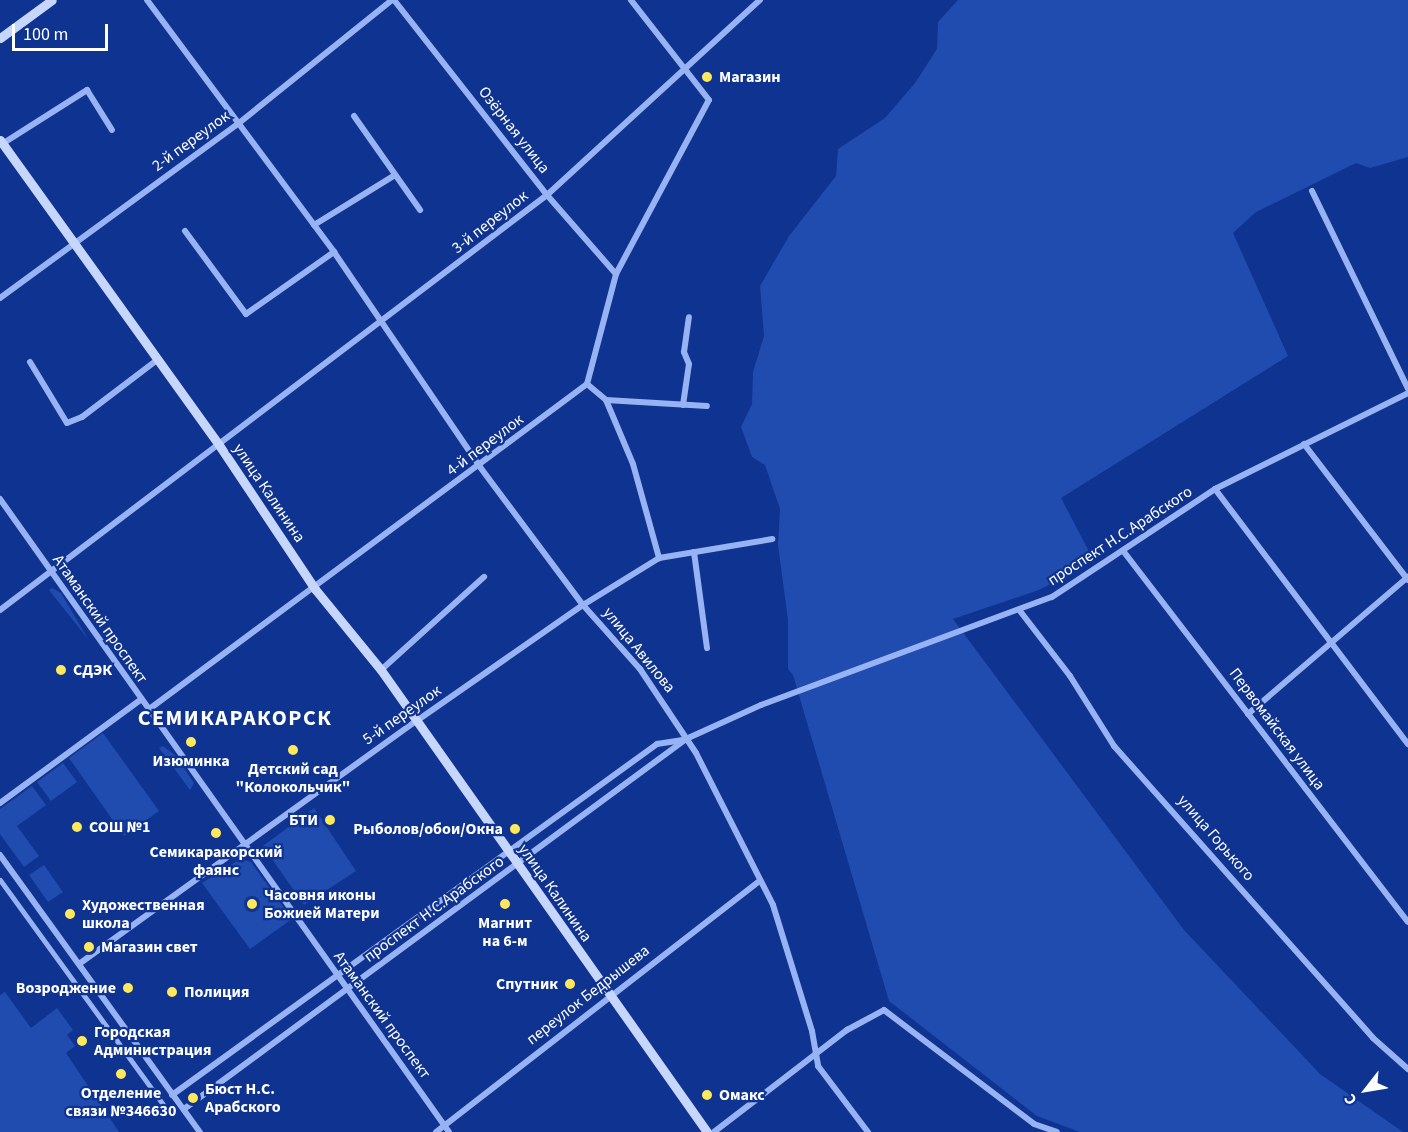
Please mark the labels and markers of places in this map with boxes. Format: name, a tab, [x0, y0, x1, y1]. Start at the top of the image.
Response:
place label: Магазин	[719, 67, 781, 87]
marker: Магазин	[700, 70, 714, 84]
place label: СДЭК	[73, 660, 112, 680]
marker: СДЭК	[54, 663, 68, 677]
marker: Изюминка	[184, 735, 198, 749]
marker: Детский сад "Колокольчик"	[286, 743, 300, 757]
place label: Изюминка	[152, 751, 230, 771]
place label: Детский сад "Колокольчик"	[236, 759, 350, 797]
place label: БТИ	[289, 810, 318, 830]
marker: БТИ	[323, 813, 337, 827]
place label: СОШ №1	[89, 817, 150, 837]
place label: Рыболов/обои/Окна	[353, 819, 503, 839]
marker: СОШ №1	[70, 820, 84, 834]
marker: Рыболов/обои/Окна	[508, 822, 522, 836]
marker: Семикаракорский фаянс	[209, 826, 223, 840]
place label: Семикаракорский фаянс	[149, 842, 283, 880]
place label: Часовня иконы Божией Матери	[264, 885, 380, 923]
place label: Художественная школа	[82, 895, 205, 933]
marker: Часовня иконы Божией Матери	[245, 897, 259, 911]
marker: Магнит на 6-м	[498, 897, 512, 911]
marker: Художественная школа	[63, 907, 77, 921]
place label: Магнит на 6-м	[478, 913, 532, 951]
place label: Магазин свет	[101, 937, 198, 957]
marker: Магазин свет	[82, 940, 96, 954]
place label: Спутник	[496, 974, 558, 994]
marker: Спутник	[563, 977, 577, 991]
place label: Возроджение	[16, 978, 116, 998]
marker: Возроджение	[121, 981, 135, 995]
place label: Полиция	[184, 982, 250, 1002]
marker: Полиция	[165, 985, 179, 999]
place label: Городская Администрация	[94, 1022, 212, 1060]
marker: Городская Администрация	[75, 1034, 89, 1048]
marker: Отделение связи №346630	[114, 1067, 128, 1081]
place label: Бюст Н.С. Арабского	[205, 1079, 281, 1117]
place label: Отделение связи №346630	[66, 1083, 176, 1121]
place label: Омакс	[719, 1085, 765, 1105]
marker: Омакс	[700, 1088, 714, 1102]
marker: Бюст Н.С. Арабского	[186, 1091, 200, 1105]

